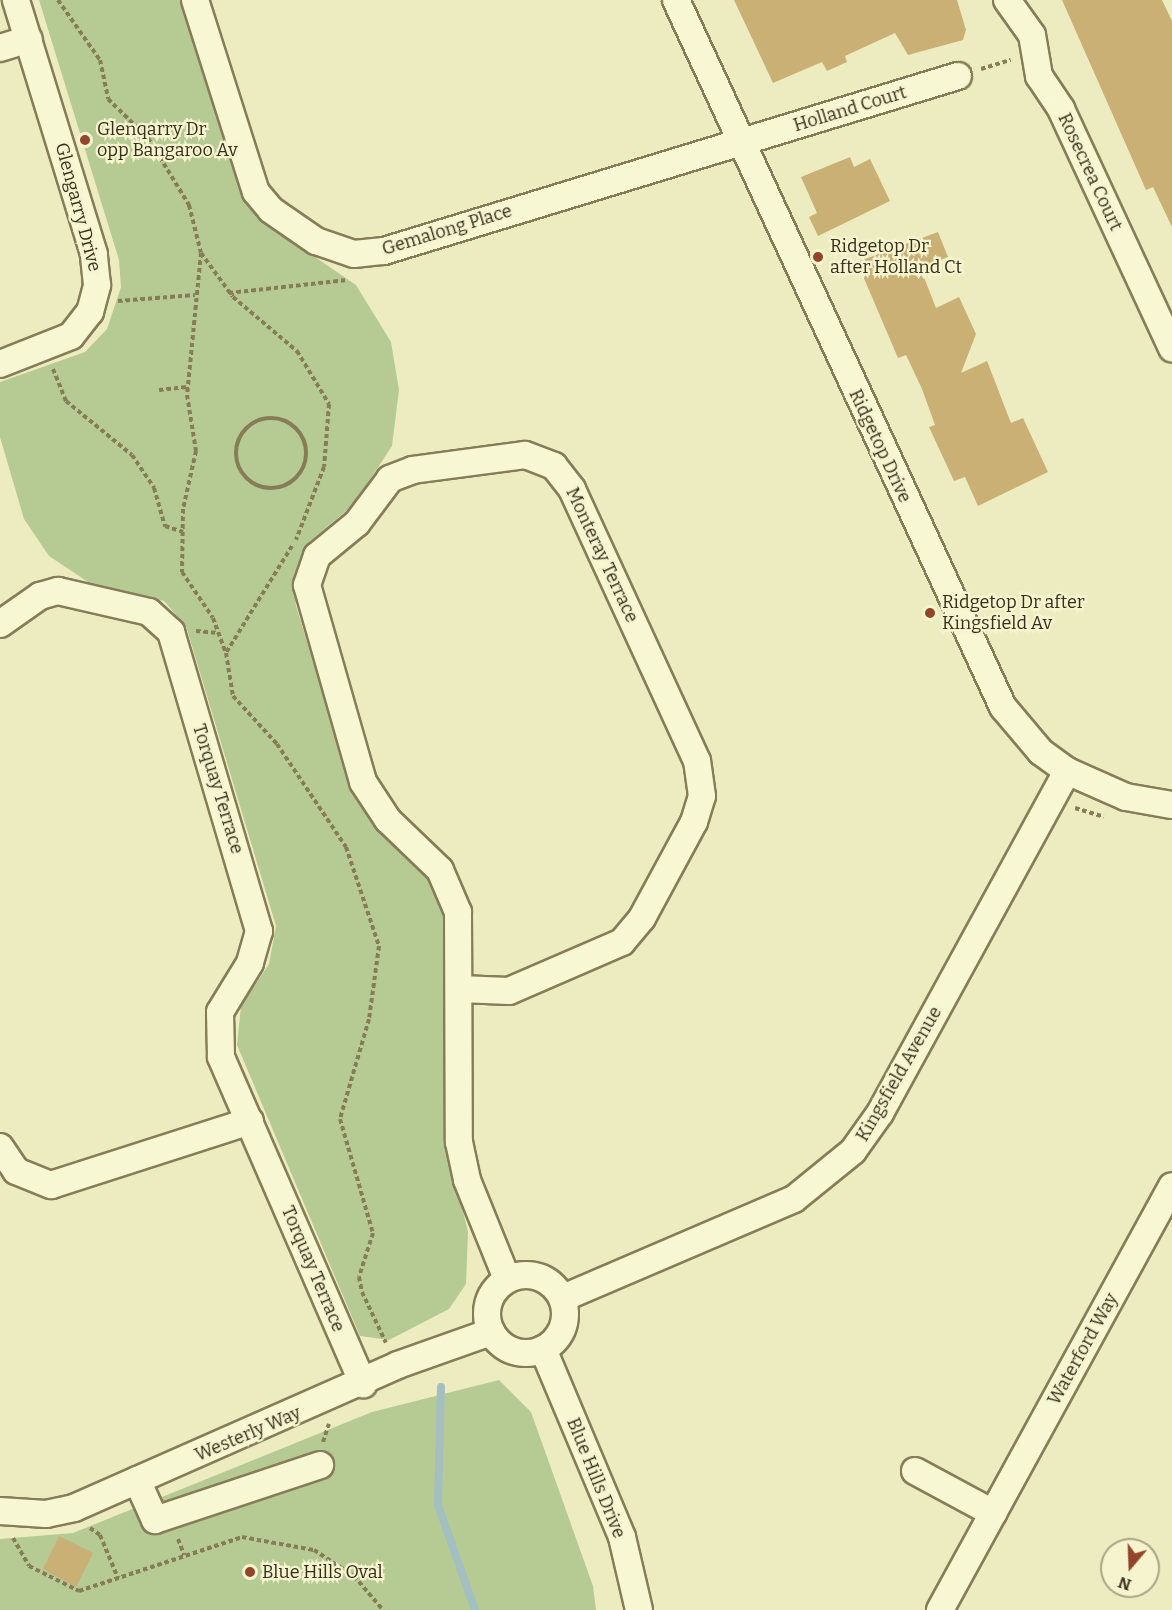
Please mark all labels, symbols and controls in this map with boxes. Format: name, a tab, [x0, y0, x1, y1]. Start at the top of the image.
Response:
street label: Holland Court	[791, 82, 909, 136]
street label: Rosecrea Court	[1053, 110, 1127, 234]
place label: Glenqarry Dr opp Bangaroo Av	[97, 119, 238, 162]
marker: Glenqarry Dr opp Bangaroo Av	[78, 133, 92, 147]
street label: Glengarry Drive	[50, 140, 106, 274]
street label: Gemalong Place	[379, 200, 515, 260]
place label: Ridgetop Dr after Holland Ct	[830, 236, 962, 278]
marker: Ridgetop Dr after Holland Ct	[811, 250, 825, 264]
street label: Ridgetop Drive	[844, 386, 916, 506]
street label: Monteray Terrace	[561, 484, 643, 626]
place label: Ridgetop Dr after Kingsfield Av	[942, 592, 1085, 634]
marker: Ridgetop Dr after Kingsfield Av	[923, 606, 937, 620]
street label: Torquay Terrace	[188, 721, 248, 857]
street label: Kingsfield Avenue	[852, 1003, 946, 1145]
street label: Torquay Terrace	[277, 1203, 349, 1335]
street label: Waterford Way	[1043, 1289, 1123, 1409]
street label: Westerly Way	[192, 1402, 304, 1466]
street label: Blue Hills Drive	[562, 1415, 630, 1541]
north arrow	[1100, 1538, 1160, 1598]
place label: Blue Hills Oval	[262, 1561, 383, 1583]
marker: Blue Hills Oval	[243, 1565, 257, 1579]
text: N	[1116, 1573, 1134, 1595]

